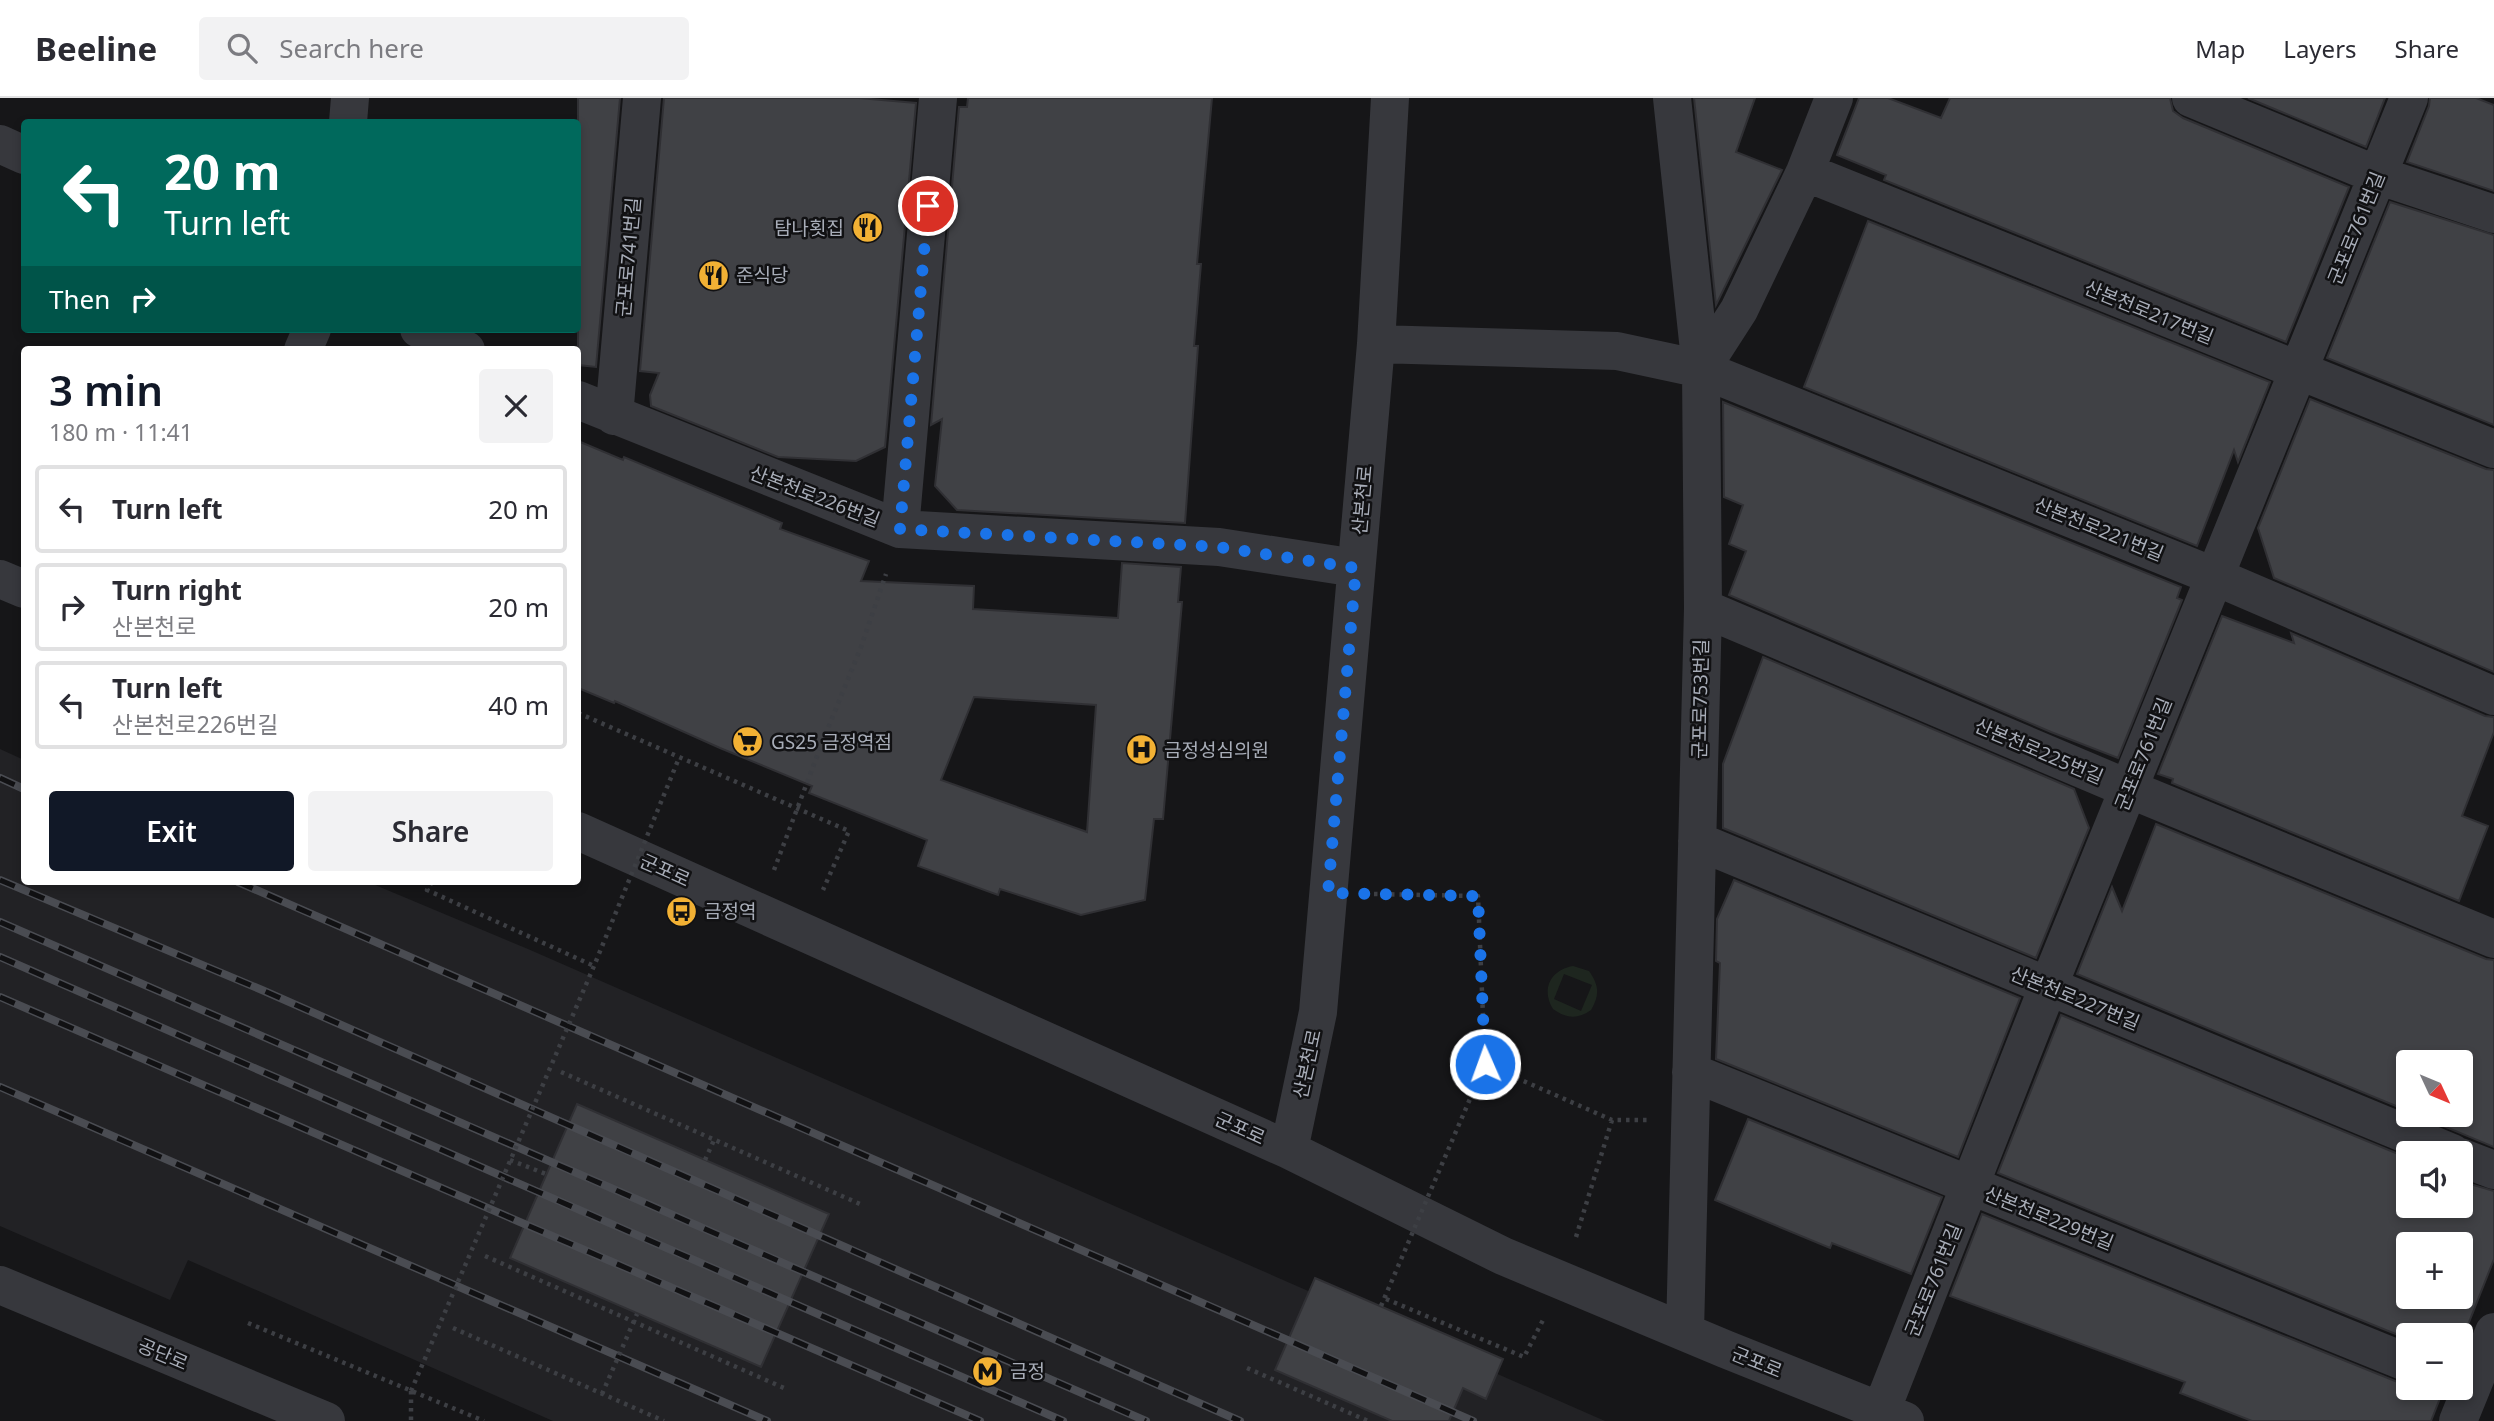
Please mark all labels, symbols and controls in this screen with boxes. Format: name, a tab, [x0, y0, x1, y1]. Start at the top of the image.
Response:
search box	[199, 17, 689, 80]
text: Beeline	[35, 26, 157, 71]
icon: search	[223, 29, 261, 67]
text: Search here	[279, 30, 424, 66]
text: Map	[2195, 32, 2245, 65]
text: Layers	[2283, 32, 2357, 65]
text: Share	[2395, 32, 2459, 65]
text: 20 m	[164, 138, 281, 204]
icon: left	[49, 147, 140, 238]
street label: 군포로761번길	[2321, 167, 2391, 289]
pin	[898, 176, 958, 236]
icon: arrive	[909, 187, 947, 225]
street label: 군포로741번길	[610, 196, 646, 318]
text: Turn left	[164, 201, 290, 244]
restaurant icon: 탐나횟집	[850, 211, 884, 245]
place label: 탐나횟집	[774, 215, 844, 241]
restaurant icon: 준식당	[696, 258, 730, 292]
place label: 준식당	[736, 262, 788, 288]
street label: 산본천로217번길	[2080, 274, 2218, 350]
icon: right	[124, 280, 162, 318]
text: Then	[49, 281, 110, 317]
text: 3 min	[49, 361, 163, 418]
button: close	[479, 369, 553, 443]
text: 180 m · 11:41	[49, 416, 193, 448]
street label: 산본천로226번길	[746, 459, 884, 533]
street label: 산본천로	[1346, 464, 1378, 536]
icon: left	[53, 490, 91, 528]
text: Turn left	[112, 491, 223, 527]
text: 20 m	[488, 491, 549, 527]
street label: 산본천로221번길	[2030, 491, 2168, 567]
text: Turn right	[112, 572, 242, 608]
icon: right	[53, 588, 91, 626]
text: 20 m	[488, 589, 549, 625]
text: 산본천로	[112, 610, 197, 642]
street label: 군포로753번길	[1686, 639, 1714, 759]
text: Turn left	[112, 670, 223, 706]
icon: left	[53, 686, 91, 724]
text: 40 m	[488, 687, 549, 723]
street label: 군포로761번길	[2108, 693, 2178, 815]
text: 산본천로226번길	[112, 708, 278, 740]
street label: 산본천로225번길	[1971, 712, 2107, 790]
supermarket icon: GS25 금정역점	[731, 725, 765, 759]
place label: GS25 금정역점	[771, 729, 892, 755]
hospital icon: 금정성심의원	[1124, 733, 1158, 767]
place label: 금정성심의원	[1164, 737, 1269, 763]
button: Exit	[49, 791, 294, 871]
button: Share	[308, 791, 553, 871]
street label: 군포로	[636, 847, 694, 893]
bus stop icon: 금정역	[664, 894, 698, 928]
place label: 금정역	[704, 898, 756, 924]
street label: 산본천로227번길	[2006, 960, 2144, 1036]
street label: 산본천로	[1287, 1027, 1327, 1101]
position arrow	[1448, 1027, 1522, 1101]
north arrow	[2396, 1050, 2473, 1127]
map controls	[2396, 1050, 2473, 1400]
street label: 군포로	[1211, 1105, 1269, 1151]
button: sound	[2396, 1141, 2473, 1218]
street label: 산본천로229번길	[1980, 1180, 2118, 1256]
street label: 군포로761번길	[1898, 1219, 1968, 1341]
button: +	[2396, 1232, 2473, 1309]
button: −	[2396, 1323, 2473, 1400]
street label: 공단로	[134, 1332, 192, 1376]
street label: 군포로	[1728, 1340, 1786, 1384]
metro station icon: 금정	[970, 1354, 1004, 1388]
place label: 금정	[1010, 1358, 1045, 1384]

